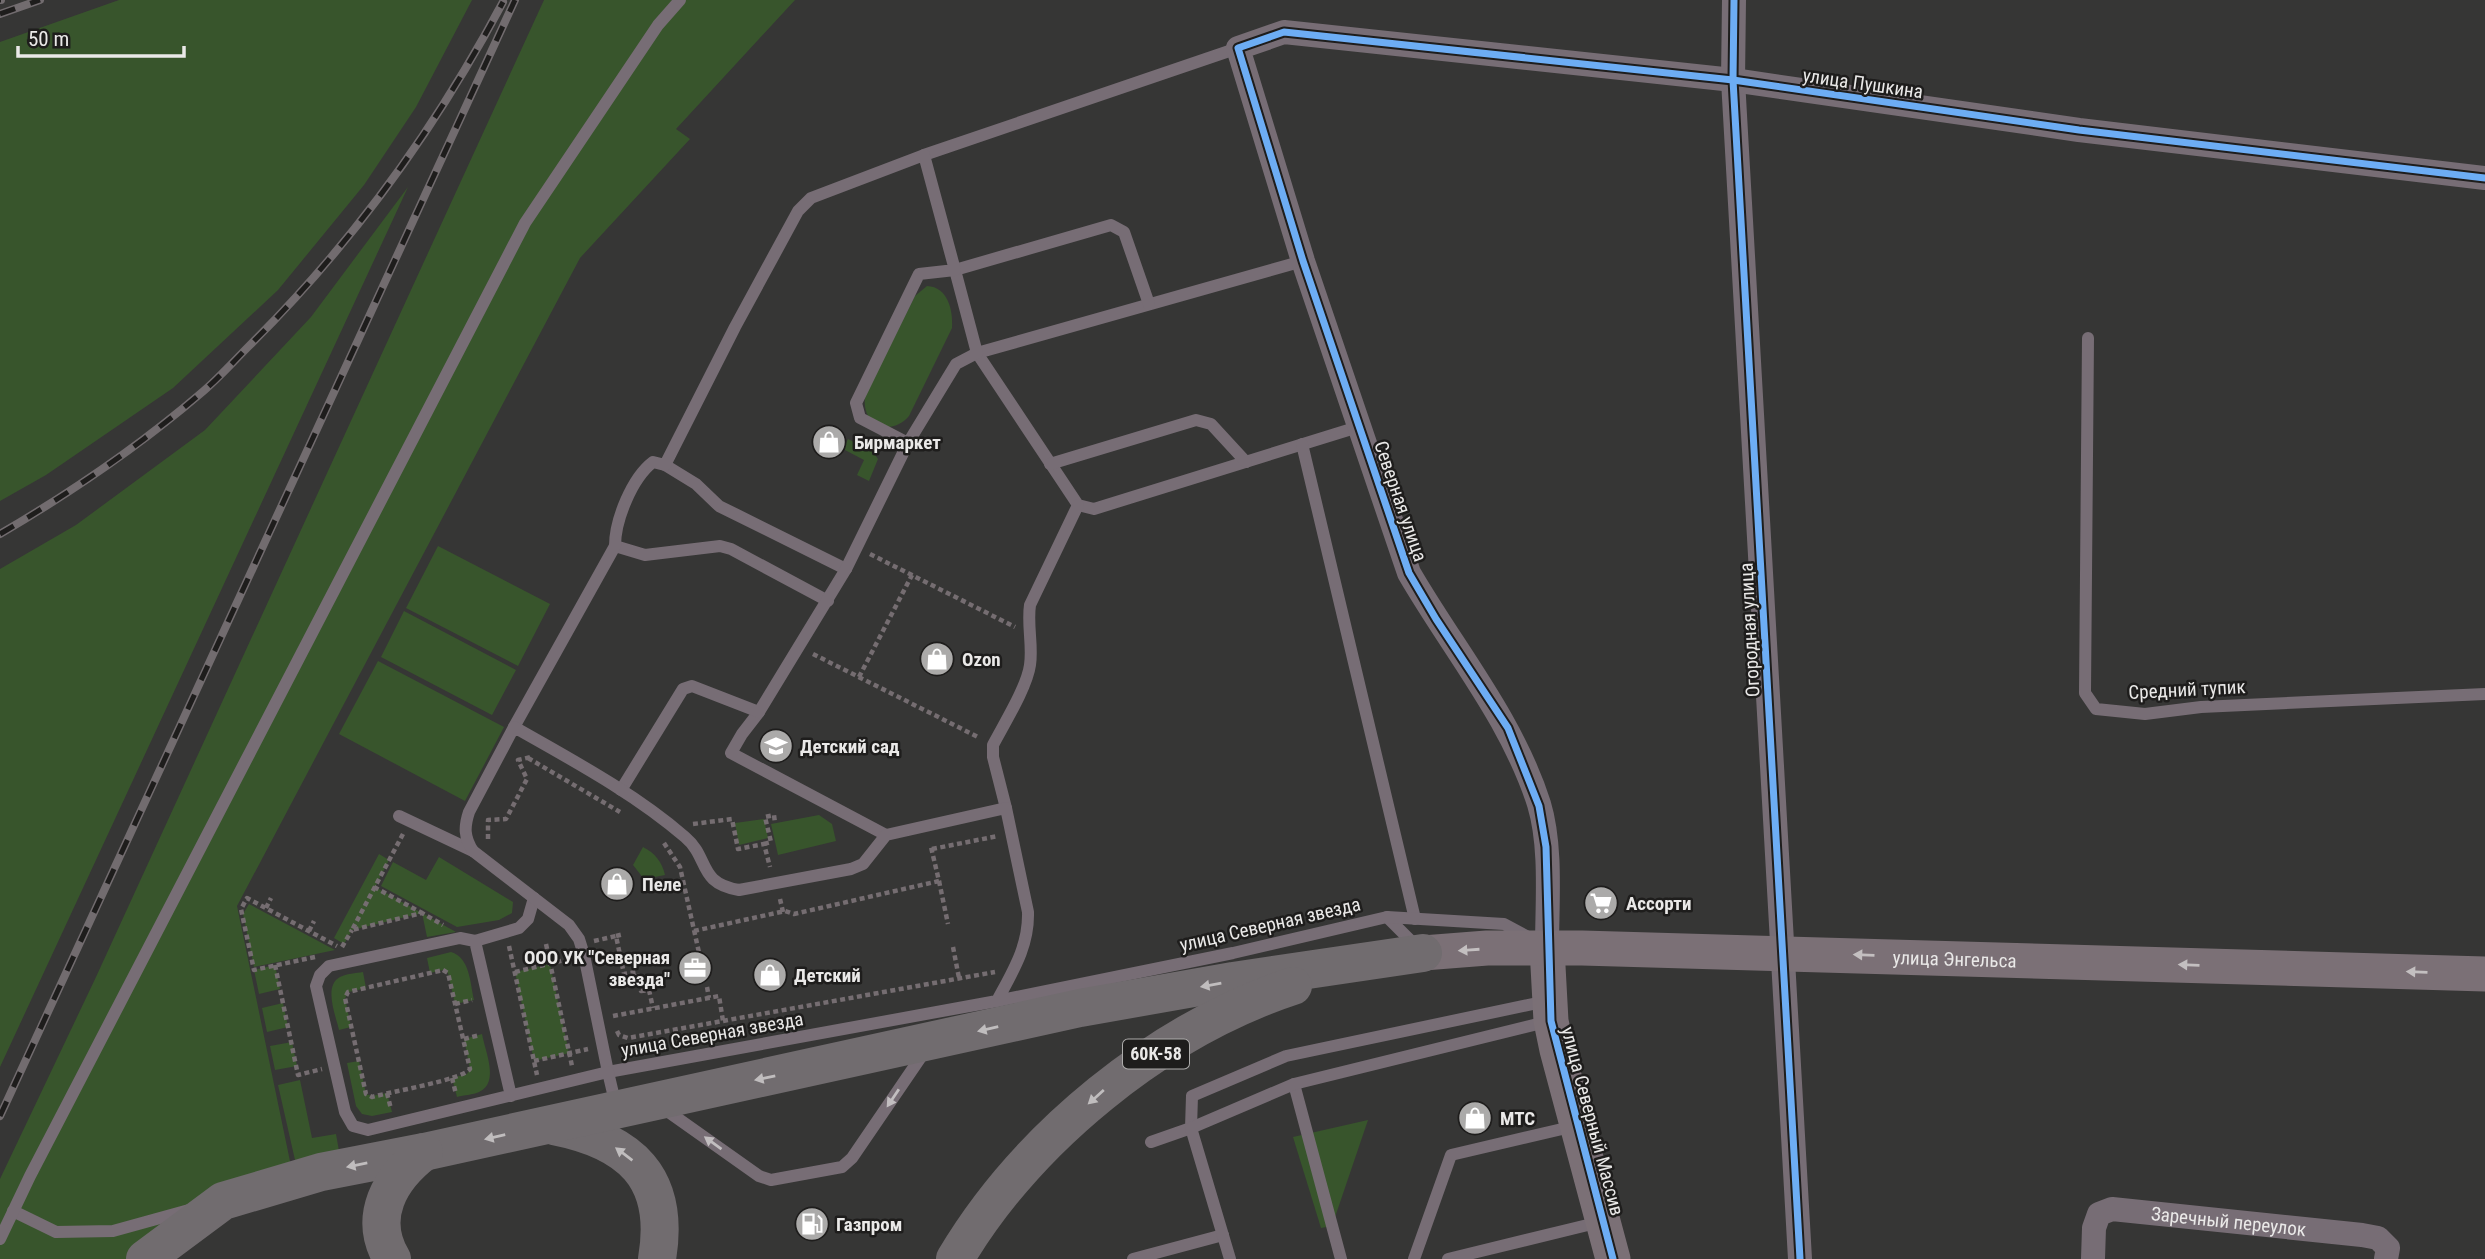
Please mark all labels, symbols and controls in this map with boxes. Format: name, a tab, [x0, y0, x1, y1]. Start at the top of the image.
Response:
scale bar	[18, 14, 184, 58]
text: 50 m	[28, 27, 69, 51]
street label: улица Пушкина	[1801, 64, 1924, 103]
shop icon: Бирмаркет	[810, 423, 848, 461]
place label: Бирмаркет	[854, 431, 941, 454]
street label: Северная улица	[1369, 438, 1432, 564]
street label: Огородная улица	[1734, 562, 1765, 698]
shop icon: Ozon	[918, 640, 956, 678]
place label: Ozon	[962, 648, 1001, 671]
street label: Средний тупик	[2128, 675, 2246, 704]
school or university icon: Детский сад	[757, 727, 795, 765]
place label: Детский сад	[800, 735, 900, 758]
shop icon: Пеле	[598, 865, 636, 903]
place label: Пеле	[642, 873, 681, 896]
supermarket icon: Ассорти	[1582, 884, 1620, 922]
street label: улица Северная звезда	[1177, 892, 1363, 956]
place label: Ассорти	[1626, 892, 1691, 915]
one-way arrow	[1458, 944, 1480, 955]
place label: ООО УК "Северная звезда"	[524, 946, 670, 991]
street label: улица Энгельса	[1892, 946, 2017, 973]
office icon: ООО УК "Северная звезда"	[676, 949, 714, 987]
one-way arrow	[1853, 950, 1875, 961]
shop icon: Детский	[751, 956, 789, 994]
one-way arrow	[2178, 959, 2200, 971]
place label: Детский	[794, 964, 861, 987]
one-way arrow	[2406, 966, 2428, 977]
one-way arrow	[1200, 979, 1222, 990]
street label: улица Северная звезда	[619, 1007, 805, 1062]
one-way arrow	[976, 1024, 998, 1035]
street label: улица Северный Массив	[1556, 1024, 1629, 1218]
road number: 60К-58	[1123, 1040, 1189, 1069]
one-way arrow	[754, 1072, 776, 1083]
one-way arrow	[886, 1089, 900, 1107]
one-way arrow	[1088, 1089, 1105, 1105]
shop icon: МТС	[1456, 1099, 1494, 1137]
place label: МТС	[1500, 1107, 1535, 1130]
one-way arrow	[484, 1131, 506, 1142]
one-way arrow	[704, 1136, 722, 1150]
one-way arrow	[615, 1147, 633, 1161]
one-way arrow	[346, 1160, 368, 1171]
street label: Заречный переулок	[2150, 1202, 2307, 1241]
fuel station icon: Газпром	[793, 1205, 831, 1243]
place label: Газпром	[836, 1213, 902, 1236]

